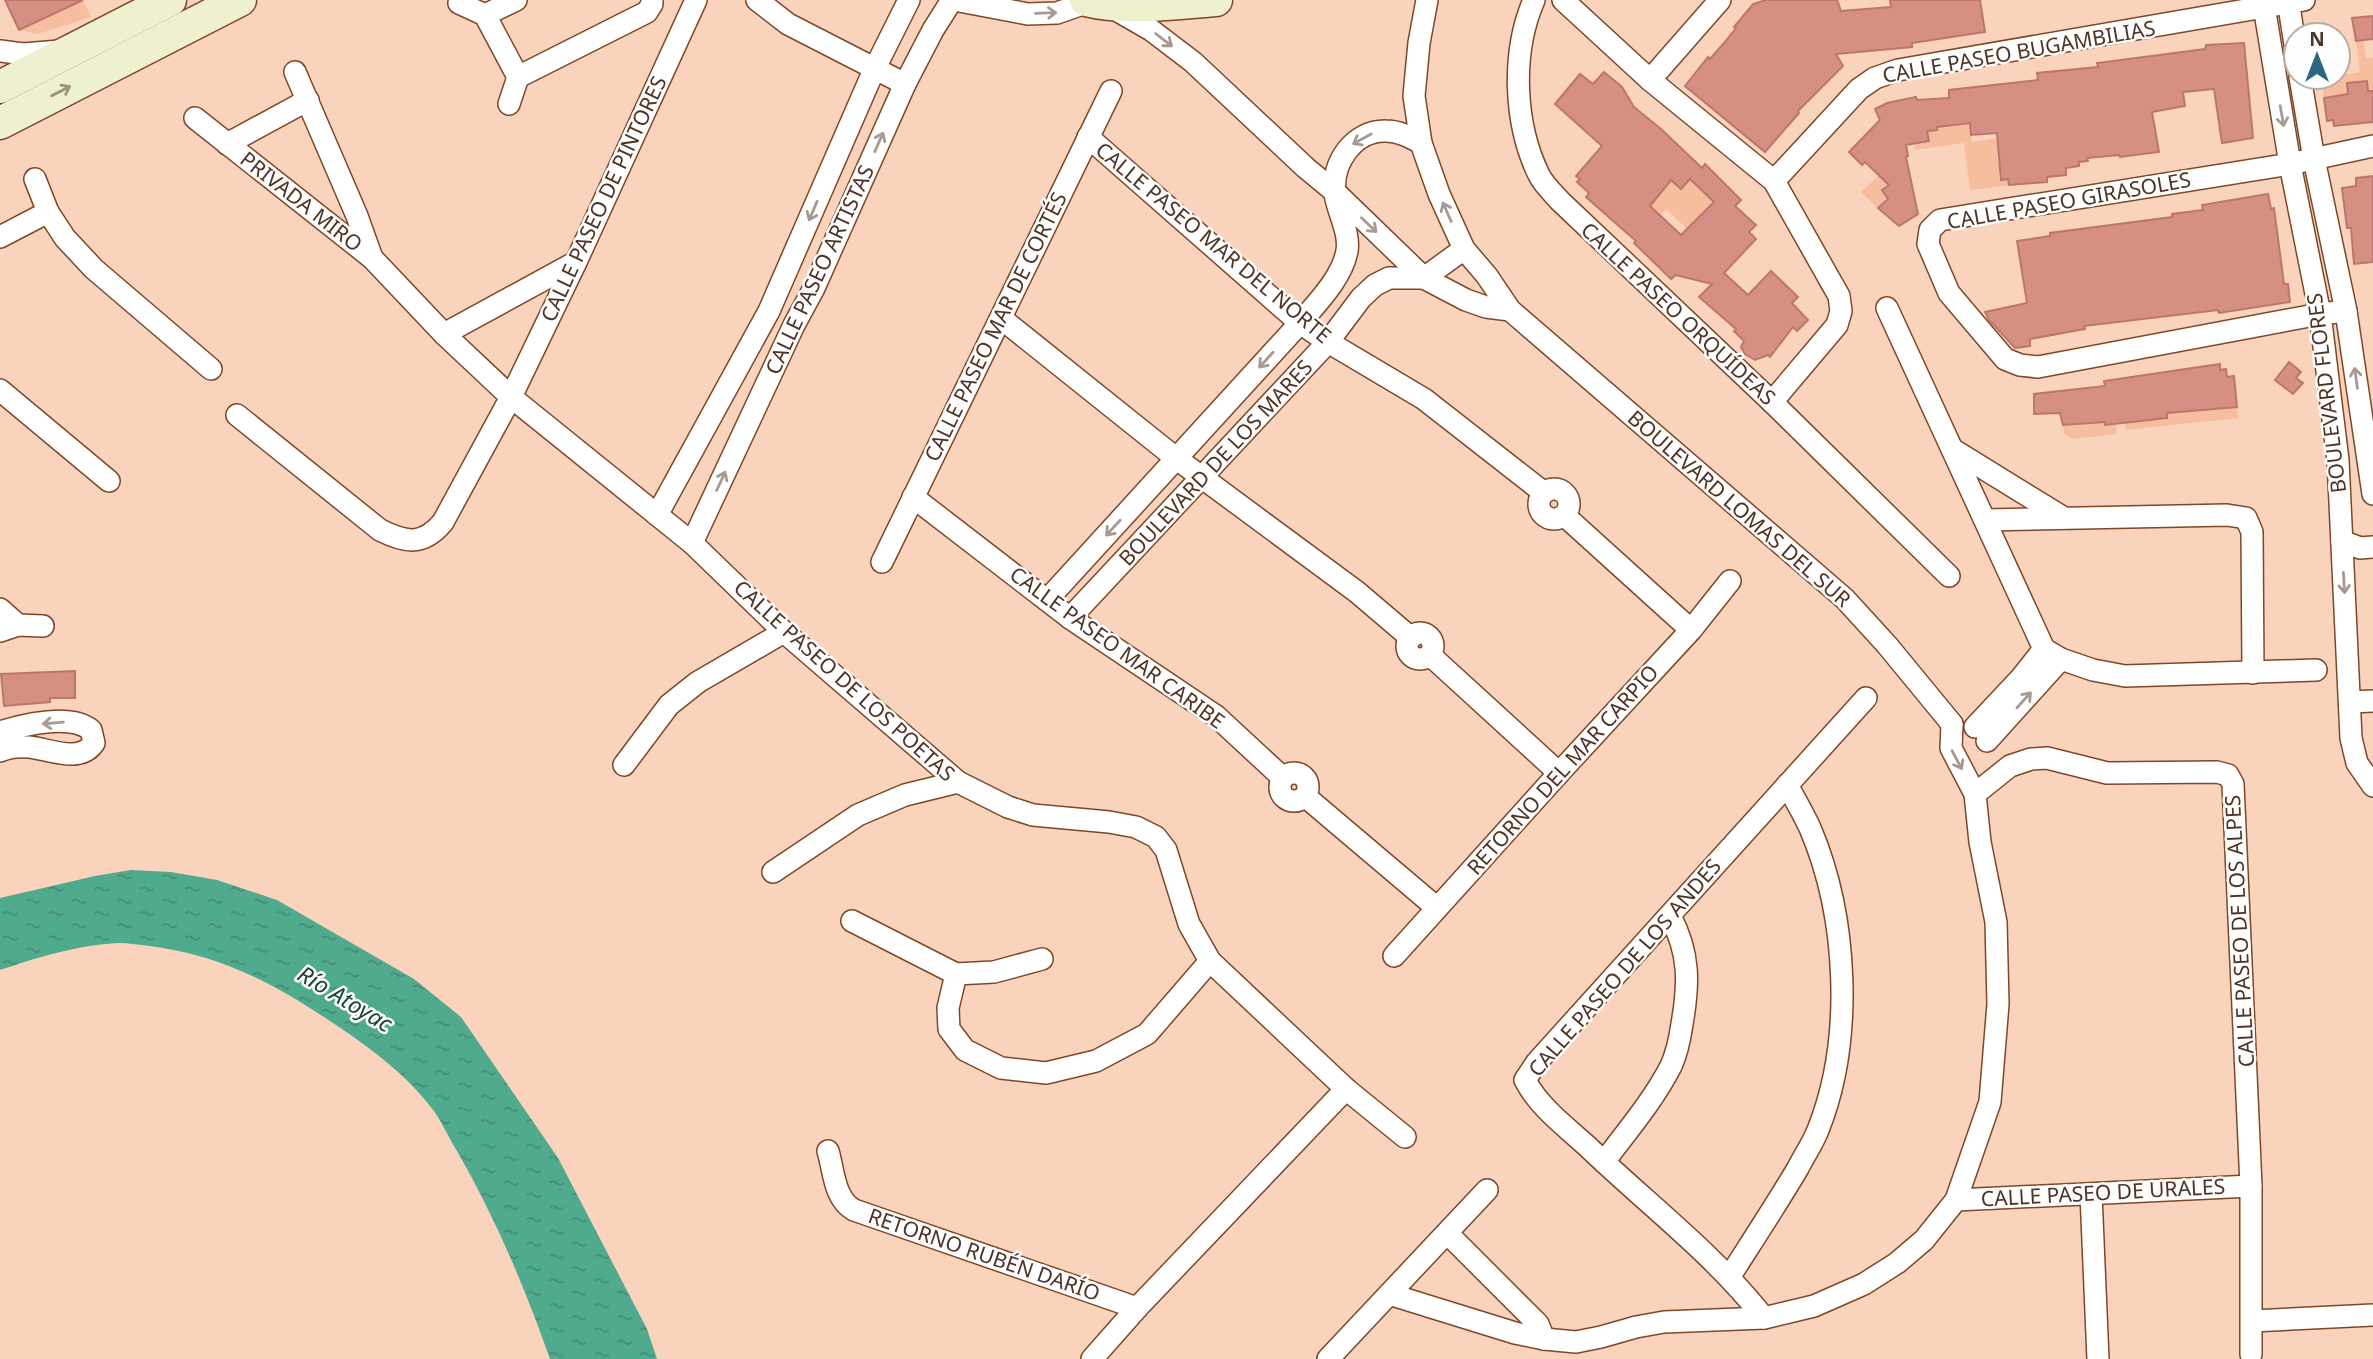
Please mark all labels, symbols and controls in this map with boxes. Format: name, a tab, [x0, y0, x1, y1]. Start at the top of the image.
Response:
one-way arrow	[1034, 6, 1057, 20]
street label: CALLE PASEO BUGAMBILIAS	[1880, 13, 2157, 89]
north arrow	[2282, 21, 2352, 91]
text: N	[2309, 26, 2325, 52]
one-way arrow	[1155, 32, 1173, 47]
street label: CALLE PASEO DE PINTORES	[534, 71, 672, 326]
one-way arrow	[50, 84, 71, 98]
one-way arrow	[2276, 104, 2289, 127]
one-way arrow	[873, 132, 886, 153]
one-way arrow	[1352, 133, 1373, 146]
street label: CALLE PASEO MAR DEL NORTE	[1090, 135, 1337, 349]
street label: PRIVADA MIRO	[235, 145, 368, 258]
street label: CALLE PASEO ARTISTAS	[758, 160, 880, 379]
street label: CALLE PASEO GIRASOLES	[1945, 165, 2193, 235]
street label: CALLE PASEO MAR DE CORTÉS	[918, 187, 1073, 466]
one-way arrow	[806, 200, 819, 221]
one-way arrow	[1440, 202, 1453, 223]
street label: CALLE PASEO ORQUÍDEAS	[1575, 216, 1782, 411]
one-way arrow	[1361, 217, 1378, 234]
street label: BOULEVARD FLORES	[2300, 292, 2352, 495]
one-way arrow	[1258, 351, 1274, 369]
street label: BOULEVARD DE LOS MARES	[1112, 353, 1318, 571]
one-way arrow	[2349, 367, 2362, 390]
street label: BOULEVARD LOMAS DEL SUR	[1622, 404, 1857, 613]
one-way arrow	[715, 471, 728, 492]
one-way arrow	[1105, 519, 1121, 537]
street label: CALLE PASEO MAR CARIBE	[1005, 560, 1231, 735]
one-way arrow	[2338, 571, 2351, 594]
street label: CALLE PASEO DE LOS POETAS	[728, 573, 961, 787]
street label: RETORNO DEL MAR CARPIO	[1460, 658, 1664, 880]
one-way arrow	[2016, 692, 2033, 709]
one-way arrow	[42, 717, 65, 730]
one-way arrow	[1951, 749, 1965, 770]
street label: CALLE PASEO DE LOS ALPES	[2218, 794, 2260, 1068]
street label: CALLE PASEO DE LOS ANDES	[1522, 852, 1727, 1082]
water label: Río Atoyac	[292, 957, 399, 1039]
street label: CALLE PASEO DE URALES	[1980, 1172, 2226, 1212]
street label: RETORNO RUBÉN DARÍO	[865, 1201, 1104, 1307]

